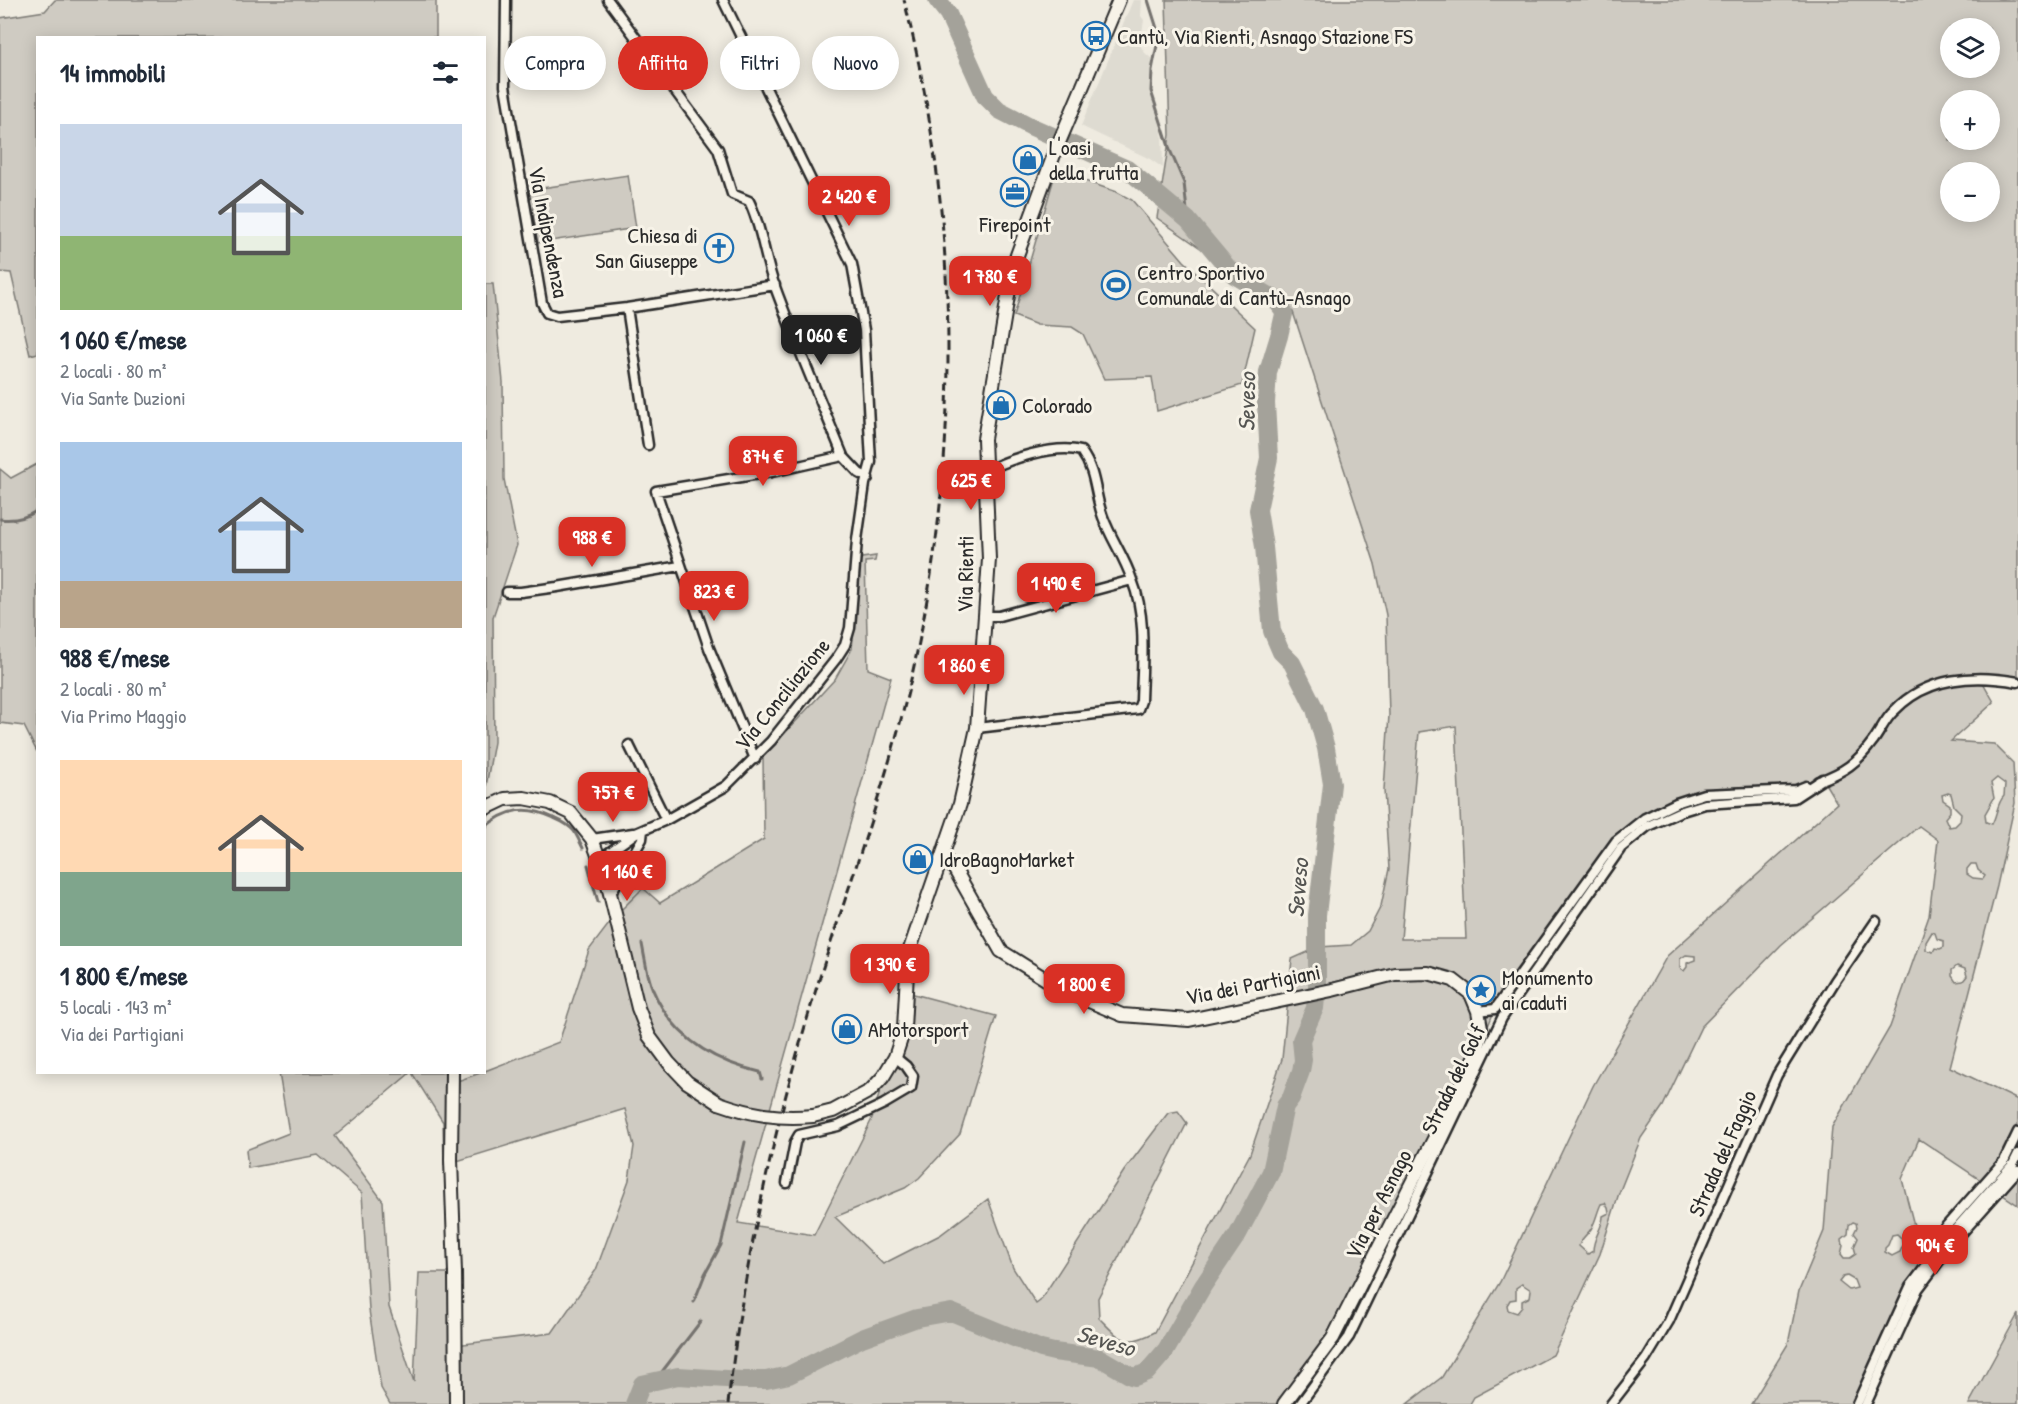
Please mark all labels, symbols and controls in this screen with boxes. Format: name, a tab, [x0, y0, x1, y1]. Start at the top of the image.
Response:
map controls	[1940, 18, 2000, 222]
button: layers	[1940, 18, 2000, 78]
bus stop icon: Cantù, Via Rienti, Asnago Stazione FS	[1080, 20, 1112, 52]
place label: Cantù, Via Rienti, Asnago Stazione FS	[1117, 21, 1413, 51]
chip: Compra	[504, 36, 606, 90]
chip: Affitta	[618, 36, 708, 90]
chip: Filtri	[720, 36, 800, 90]
chip: Nuovo	[812, 36, 899, 90]
text: 14 immobili	[60, 55, 166, 90]
icon: filters	[429, 56, 462, 89]
button: +	[1940, 90, 2000, 150]
place label: L'oasi della frutta	[1049, 132, 1139, 187]
shop icon: L'oasi della frutta	[1012, 144, 1044, 176]
button: −	[1940, 162, 2000, 222]
icon: home	[207, 163, 315, 271]
street label: Via Indipendenza	[522, 164, 576, 301]
pin: 2 420 €	[794, 176, 904, 227]
office icon: Firepoint	[999, 176, 1031, 208]
text: 2 420 €	[822, 182, 876, 209]
place label: Firepoint	[978, 209, 1051, 239]
place label: Chiesa di San Giuseppe	[595, 220, 698, 275]
church icon: Chiesa di San Giuseppe	[703, 232, 735, 264]
pin: 1 780 €	[935, 256, 1045, 307]
place label: Centro Sportivo Comunale di Cantù-Asnago	[1137, 257, 1351, 312]
text: 1 780 €	[963, 262, 1017, 289]
sports icon: Centro Sportivo Comunale di Cantù-Asnago	[1100, 269, 1132, 301]
pin: 1 060 €	[766, 315, 876, 366]
text: 1 060 €	[795, 321, 847, 348]
text: 1 060 €/mese	[60, 322, 187, 357]
text: 2 locali · 80 m²	[60, 357, 166, 384]
water label: Seveso	[1229, 370, 1263, 432]
text: Via Sante Duzioni	[60, 384, 186, 411]
shop icon: Colorado	[985, 389, 1017, 421]
place label: Colorado	[1022, 390, 1092, 420]
pin: 874 €	[721, 436, 805, 487]
text: 874 €	[743, 442, 783, 469]
pin: 625 €	[929, 460, 1013, 511]
text: 625 €	[951, 466, 991, 493]
icon: home	[207, 481, 315, 589]
pin: 988 €	[550, 517, 634, 568]
text: 988 €	[573, 523, 611, 550]
street label: Via Rienti	[949, 535, 981, 613]
pin: 1 490 €	[1001, 563, 1111, 614]
text: 1 490 €	[1031, 569, 1081, 596]
pin: 823 €	[672, 571, 756, 622]
text: 823 €	[693, 577, 735, 604]
street label: Via Conciliazione	[727, 631, 837, 757]
text: 988 €/mese	[60, 640, 170, 675]
pin: 1 860 €	[909, 645, 1019, 696]
text: 1 860 €	[938, 651, 990, 678]
text: 2 locali · 80 m²	[60, 675, 166, 702]
text: Via Primo Maggio	[60, 702, 186, 729]
pin: 757 €	[571, 772, 655, 823]
text: 757 €	[592, 778, 634, 805]
icon: home	[207, 799, 315, 907]
shop icon: IdroBagnoMarket	[902, 843, 934, 875]
place label: IdroBagnoMarket	[939, 844, 1075, 874]
pin: 1 160 €	[572, 851, 682, 902]
water label: Seveso	[1279, 855, 1316, 919]
text: 1 160 €	[602, 857, 652, 884]
pin: 1 390 €	[835, 944, 945, 995]
text: 1 390 €	[864, 950, 916, 977]
street label: Via dei Partigiani	[1183, 956, 1323, 1012]
text: 1 800 €/mese	[60, 958, 188, 993]
place label: Monumento ai caduti	[1502, 962, 1593, 1017]
pin: 1 800 €	[1029, 964, 1139, 1015]
text: 1 800 €	[1058, 970, 1110, 997]
place icon: Monumento ai caduti	[1465, 974, 1497, 1006]
text: 5 locali · 143 m²	[60, 993, 172, 1020]
shop icon: AMotorsport	[831, 1013, 863, 1045]
place label: AMotorsport	[868, 1014, 969, 1044]
street label: Strada del Golf	[1414, 1019, 1492, 1139]
text: Via dei Partigiani	[60, 1020, 184, 1047]
street label: Strada del Faggio	[1681, 1085, 1763, 1221]
street label: Via per Asnago	[1338, 1144, 1418, 1264]
pin: 904 €	[1893, 1225, 1977, 1276]
text: 904 €	[1916, 1231, 1954, 1258]
water label: Seveso	[1073, 1317, 1141, 1364]

